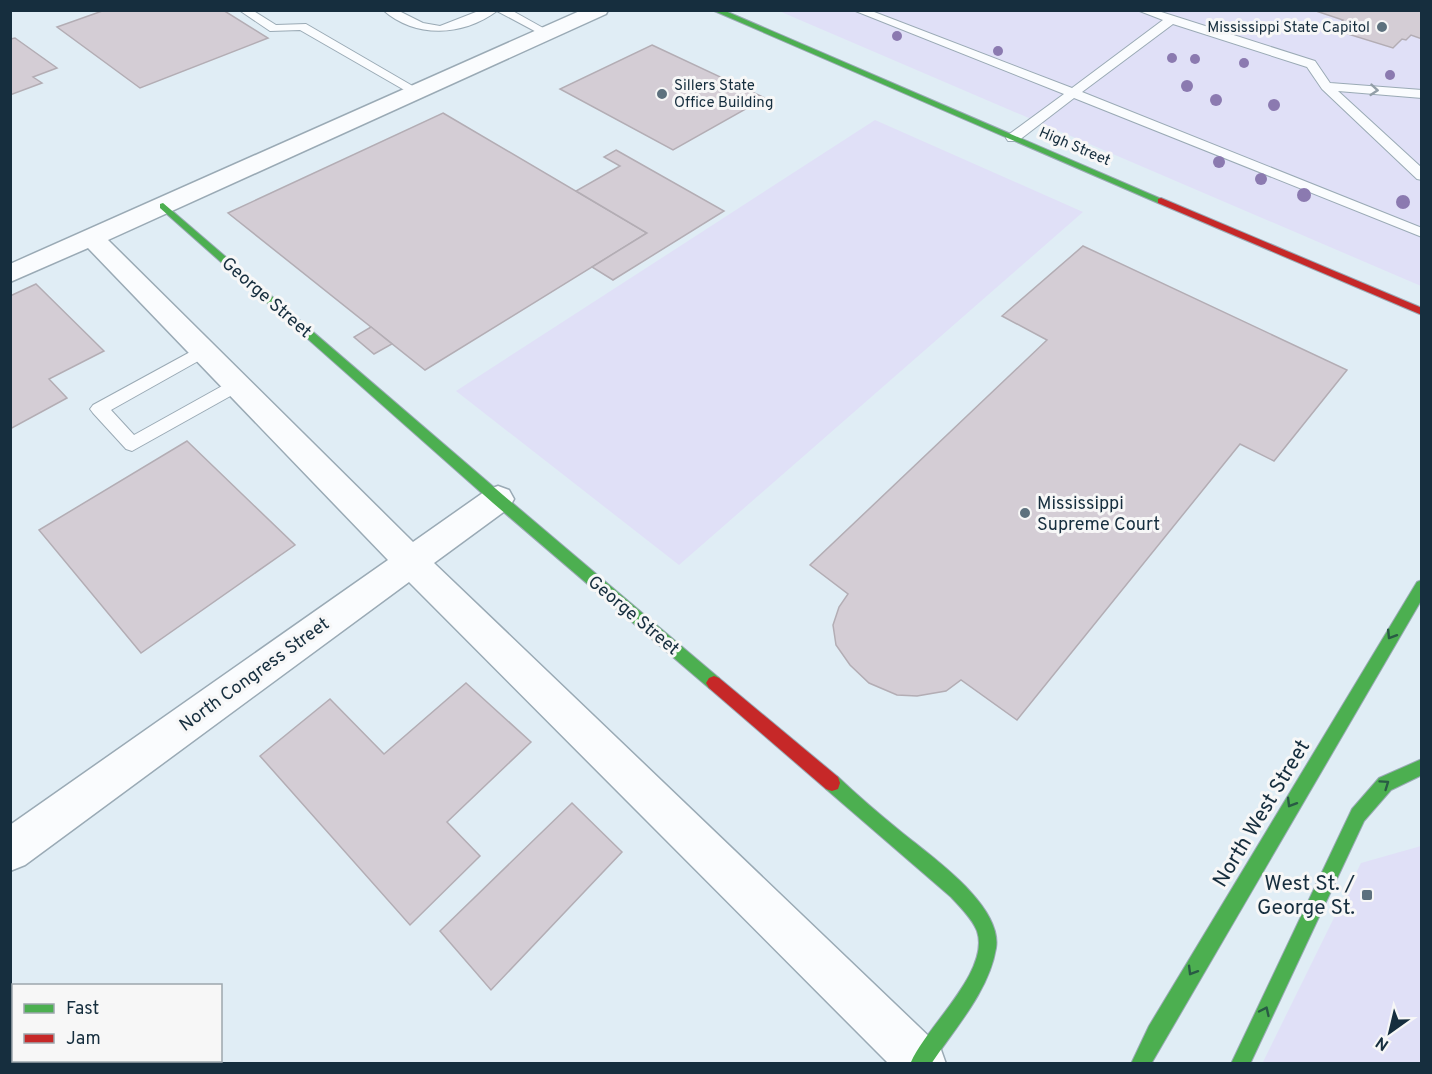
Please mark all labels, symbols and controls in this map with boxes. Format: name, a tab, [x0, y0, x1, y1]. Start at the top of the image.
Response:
place label: Mississippi State Capitol	[1207, 19, 1370, 38]
marker: Mississippi State Capitol	[1375, 20, 1389, 34]
place label: Sillers State Office Building	[674, 77, 773, 113]
one-way arrow	[1369, 83, 1379, 96]
marker: Sillers State Office Building	[655, 87, 669, 101]
street label: High Street	[1036, 124, 1113, 171]
street label: George Street	[216, 253, 316, 344]
place label: Mississippi Supreme Court	[1037, 493, 1160, 537]
marker: Mississippi Supreme Court	[1018, 506, 1032, 520]
street label: George Street	[583, 571, 683, 661]
street label: North Congress Street	[175, 613, 334, 737]
one-way arrow	[1387, 629, 1398, 640]
street label: North West Street	[1208, 735, 1317, 893]
one-way arrow	[1378, 780, 1389, 791]
one-way arrow	[1287, 797, 1299, 807]
place label: West St. / George St.	[1257, 871, 1355, 922]
marker: West St. / George St.	[1360, 888, 1374, 902]
one-way arrow	[1188, 965, 1200, 975]
legend	[12, 984, 222, 1062]
text: Fast	[66, 998, 99, 1021]
north arrow	[1360, 1002, 1420, 1062]
one-way arrow	[1258, 1006, 1270, 1017]
text: Jam	[66, 1028, 101, 1051]
text: N	[1372, 1031, 1393, 1054]

